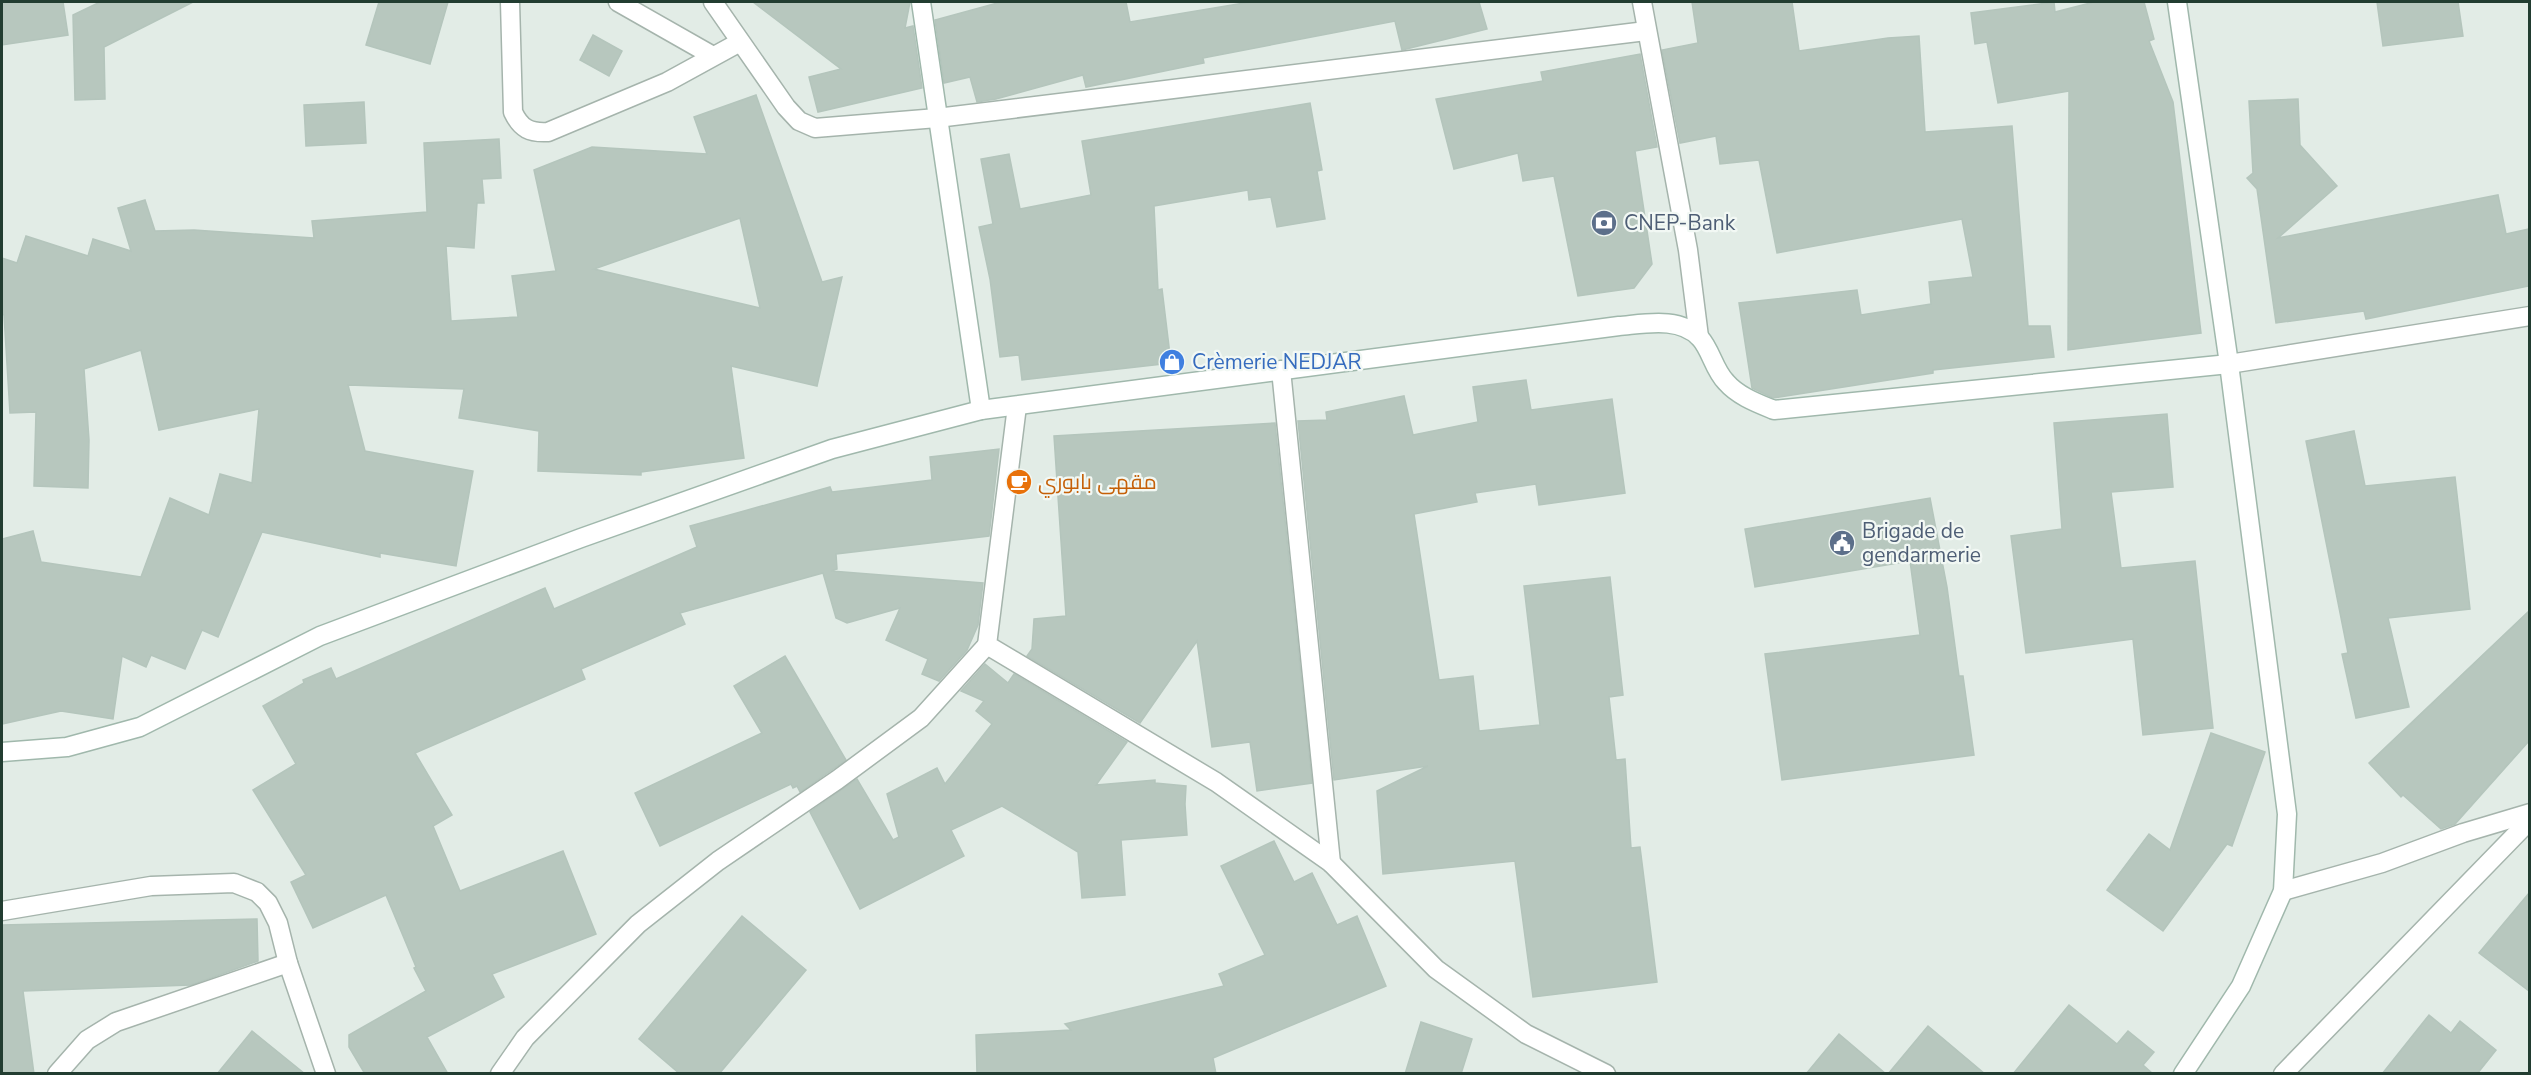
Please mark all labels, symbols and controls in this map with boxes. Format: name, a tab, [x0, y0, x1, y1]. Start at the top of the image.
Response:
bank icon: CNEP-Bank	[1589, 208, 1619, 238]
place label: CNEP-Bank	[1624, 209, 1736, 237]
shop icon: Crèmerie NEDJAR	[1157, 347, 1187, 377]
place label: Crèmerie NEDJAR	[1192, 348, 1362, 376]
cafe icon: مقهى بابوري	[1004, 467, 1034, 497]
place label: مقهى بابوري	[1038, 468, 1157, 498]
place label: Brigade de gendarmerie	[1862, 517, 1981, 569]
public building icon: Brigade de gendarmerie	[1827, 528, 1857, 558]

